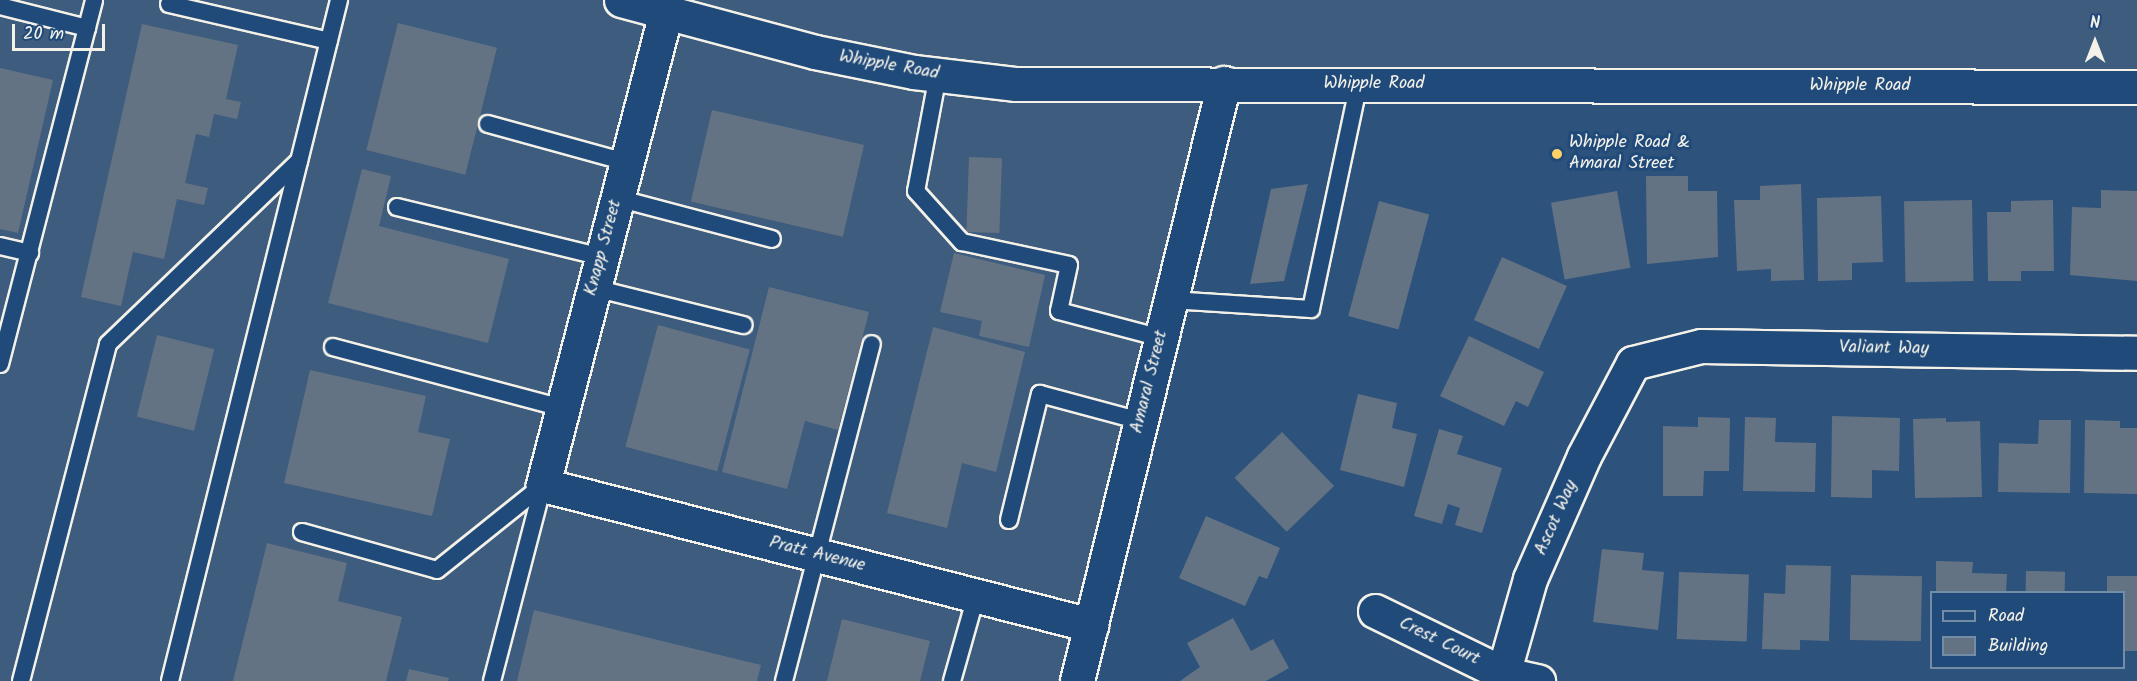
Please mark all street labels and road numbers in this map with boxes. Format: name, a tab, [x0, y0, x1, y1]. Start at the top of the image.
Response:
street label: Whipple Road	[837, 47, 941, 85]
street label: Whipple Road	[1323, 73, 1425, 95]
street label: Whipple Road	[1809, 75, 1911, 97]
street label: Knapp Street	[581, 198, 627, 298]
street label: Amaral Street	[1127, 328, 1173, 436]
street label: Valiant Way	[1839, 337, 1929, 361]
street label: Ascot Way	[1531, 477, 1583, 559]
street label: Pratt Avenue	[767, 533, 867, 577]
street label: Crest Court	[1395, 613, 1483, 671]

